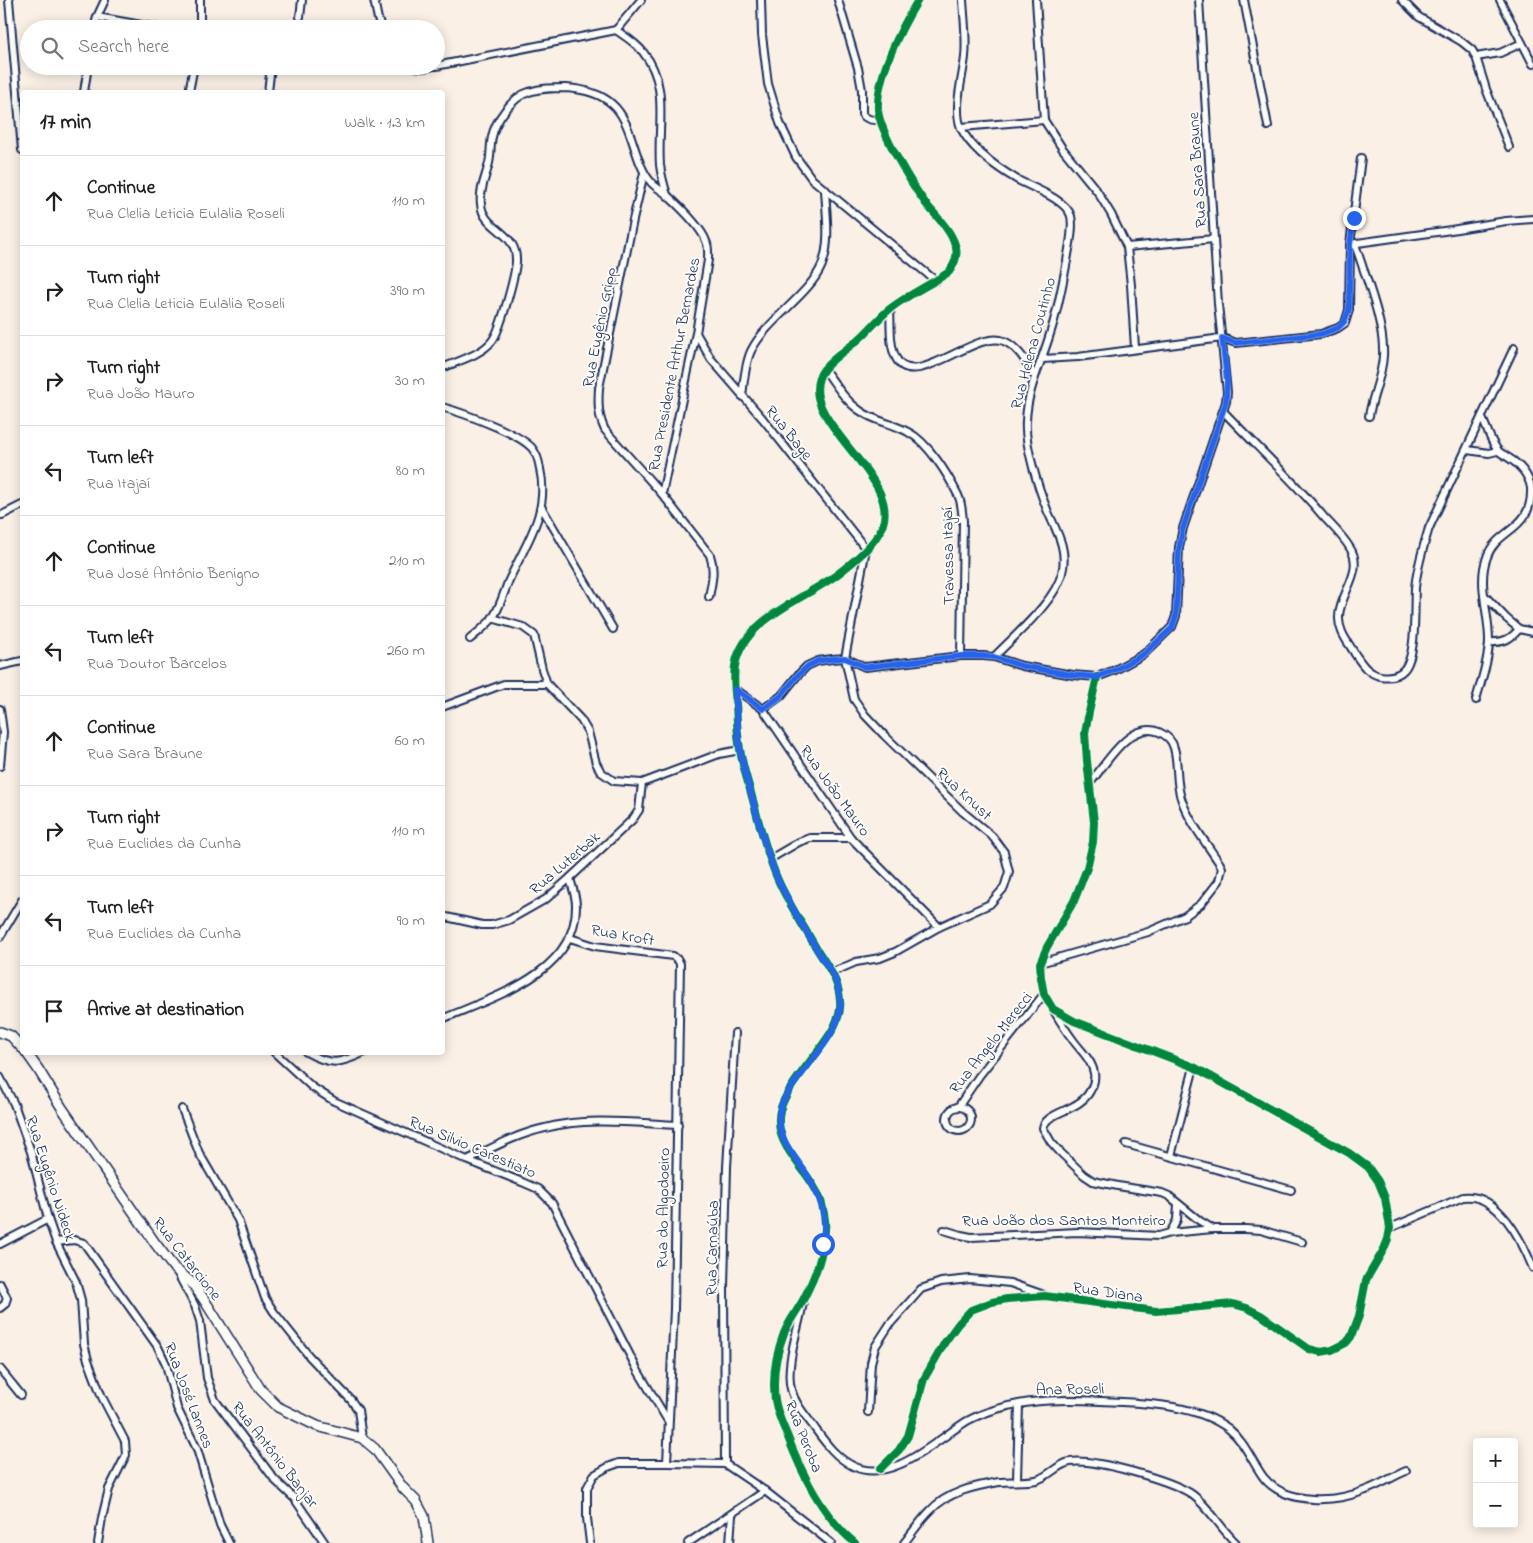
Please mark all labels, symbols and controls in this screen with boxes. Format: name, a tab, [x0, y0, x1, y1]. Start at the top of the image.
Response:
search box	[20, 20, 445, 75]
icon: search	[38, 34, 66, 62]
text: Search here	[78, 34, 169, 61]
text: 17 min	[40, 108, 91, 138]
text: Walk · 1.3 km	[344, 111, 425, 135]
street label: Rua Sara Braune	[1182, 111, 1214, 228]
text: Continue	[87, 175, 155, 202]
icon: ahead	[40, 187, 68, 215]
text: 110 m	[391, 189, 425, 213]
text: Rua Clelia Leticia Eulalia Roseli	[87, 202, 285, 226]
route end	[1343, 207, 1366, 230]
street label: Rua Presidente Arthur Bernardes	[642, 255, 707, 473]
text: Turn right	[87, 265, 160, 292]
street label: Rua Eugênio Gripp	[577, 265, 623, 390]
street label: Rua Helena Coutinho	[1005, 275, 1063, 412]
icon: right	[40, 277, 68, 305]
text: 390 m	[390, 279, 425, 303]
text: Rua Clelia Leticia Eulalia Roseli	[87, 292, 285, 316]
text: Turn right	[87, 355, 160, 382]
icon: right	[40, 367, 68, 395]
text: 30 m	[395, 369, 425, 393]
text: Rua João Mauro	[87, 382, 195, 406]
street label: Rua Bage	[759, 401, 819, 466]
text: Turn left	[87, 445, 154, 472]
icon: left	[40, 457, 68, 485]
text: 80 m	[396, 459, 425, 483]
text: Rua Itajaí	[87, 472, 150, 496]
street label: Travessa Itajaí	[936, 507, 962, 605]
text: Continue	[87, 535, 155, 562]
icon: ahead	[40, 547, 68, 575]
text: 210 m	[389, 549, 425, 573]
text: Rua José Antônio Benigno	[87, 562, 260, 586]
text: Turn left	[87, 625, 154, 652]
icon: left	[40, 637, 68, 665]
text: 260 m	[387, 639, 425, 663]
text: Rua Doutor Barcelos	[87, 652, 227, 676]
text: Continue	[87, 715, 155, 742]
icon: ahead	[40, 727, 68, 755]
text: 60 m	[395, 729, 425, 753]
street label: Rua João Mauro	[793, 740, 876, 842]
text: Rua Sara Braune	[87, 742, 203, 766]
street label: Rua Knust	[930, 762, 997, 827]
text: Turn right	[87, 805, 160, 832]
icon: right	[40, 817, 68, 845]
text: 110 m	[391, 819, 425, 843]
street label: Rua Luterbak	[525, 825, 607, 901]
text: Rua Euclides da Cunha	[87, 832, 241, 856]
text: Turn left	[87, 895, 154, 922]
icon: left	[40, 907, 68, 935]
text: 90 m	[397, 909, 425, 933]
street label: Rua Kroft	[589, 919, 657, 953]
text: Rua Euclides da Cunha	[87, 922, 241, 946]
street label: Rua Angelo Merecci	[944, 987, 1039, 1099]
icon: arrive	[40, 997, 68, 1025]
text: Arrive at destination	[87, 997, 244, 1024]
street label: Rua Silvio Carestiato	[405, 1110, 540, 1185]
street label: Rua Eugênio Nideck	[18, 1113, 82, 1245]
street label: Rua do Algodoeiro	[651, 1148, 677, 1269]
street label: Rua Carnaúba	[700, 1200, 726, 1296]
street label: Rua João dos Santos Monteiro	[962, 1209, 1166, 1233]
street label: Rua Catarcione	[146, 1212, 227, 1307]
route start	[812, 1233, 835, 1256]
street label: Rua Diana	[1071, 1276, 1144, 1310]
street label: Rua José Lannes	[157, 1339, 219, 1452]
street label: Ana Roseli	[1036, 1377, 1105, 1403]
street label: Rua Antônio Banjar	[225, 1397, 324, 1514]
street label: Rua Peroba	[778, 1397, 828, 1476]
map controls	[1473, 1438, 1518, 1528]
button: +	[1473, 1438, 1518, 1483]
button: −	[1473, 1483, 1518, 1528]

